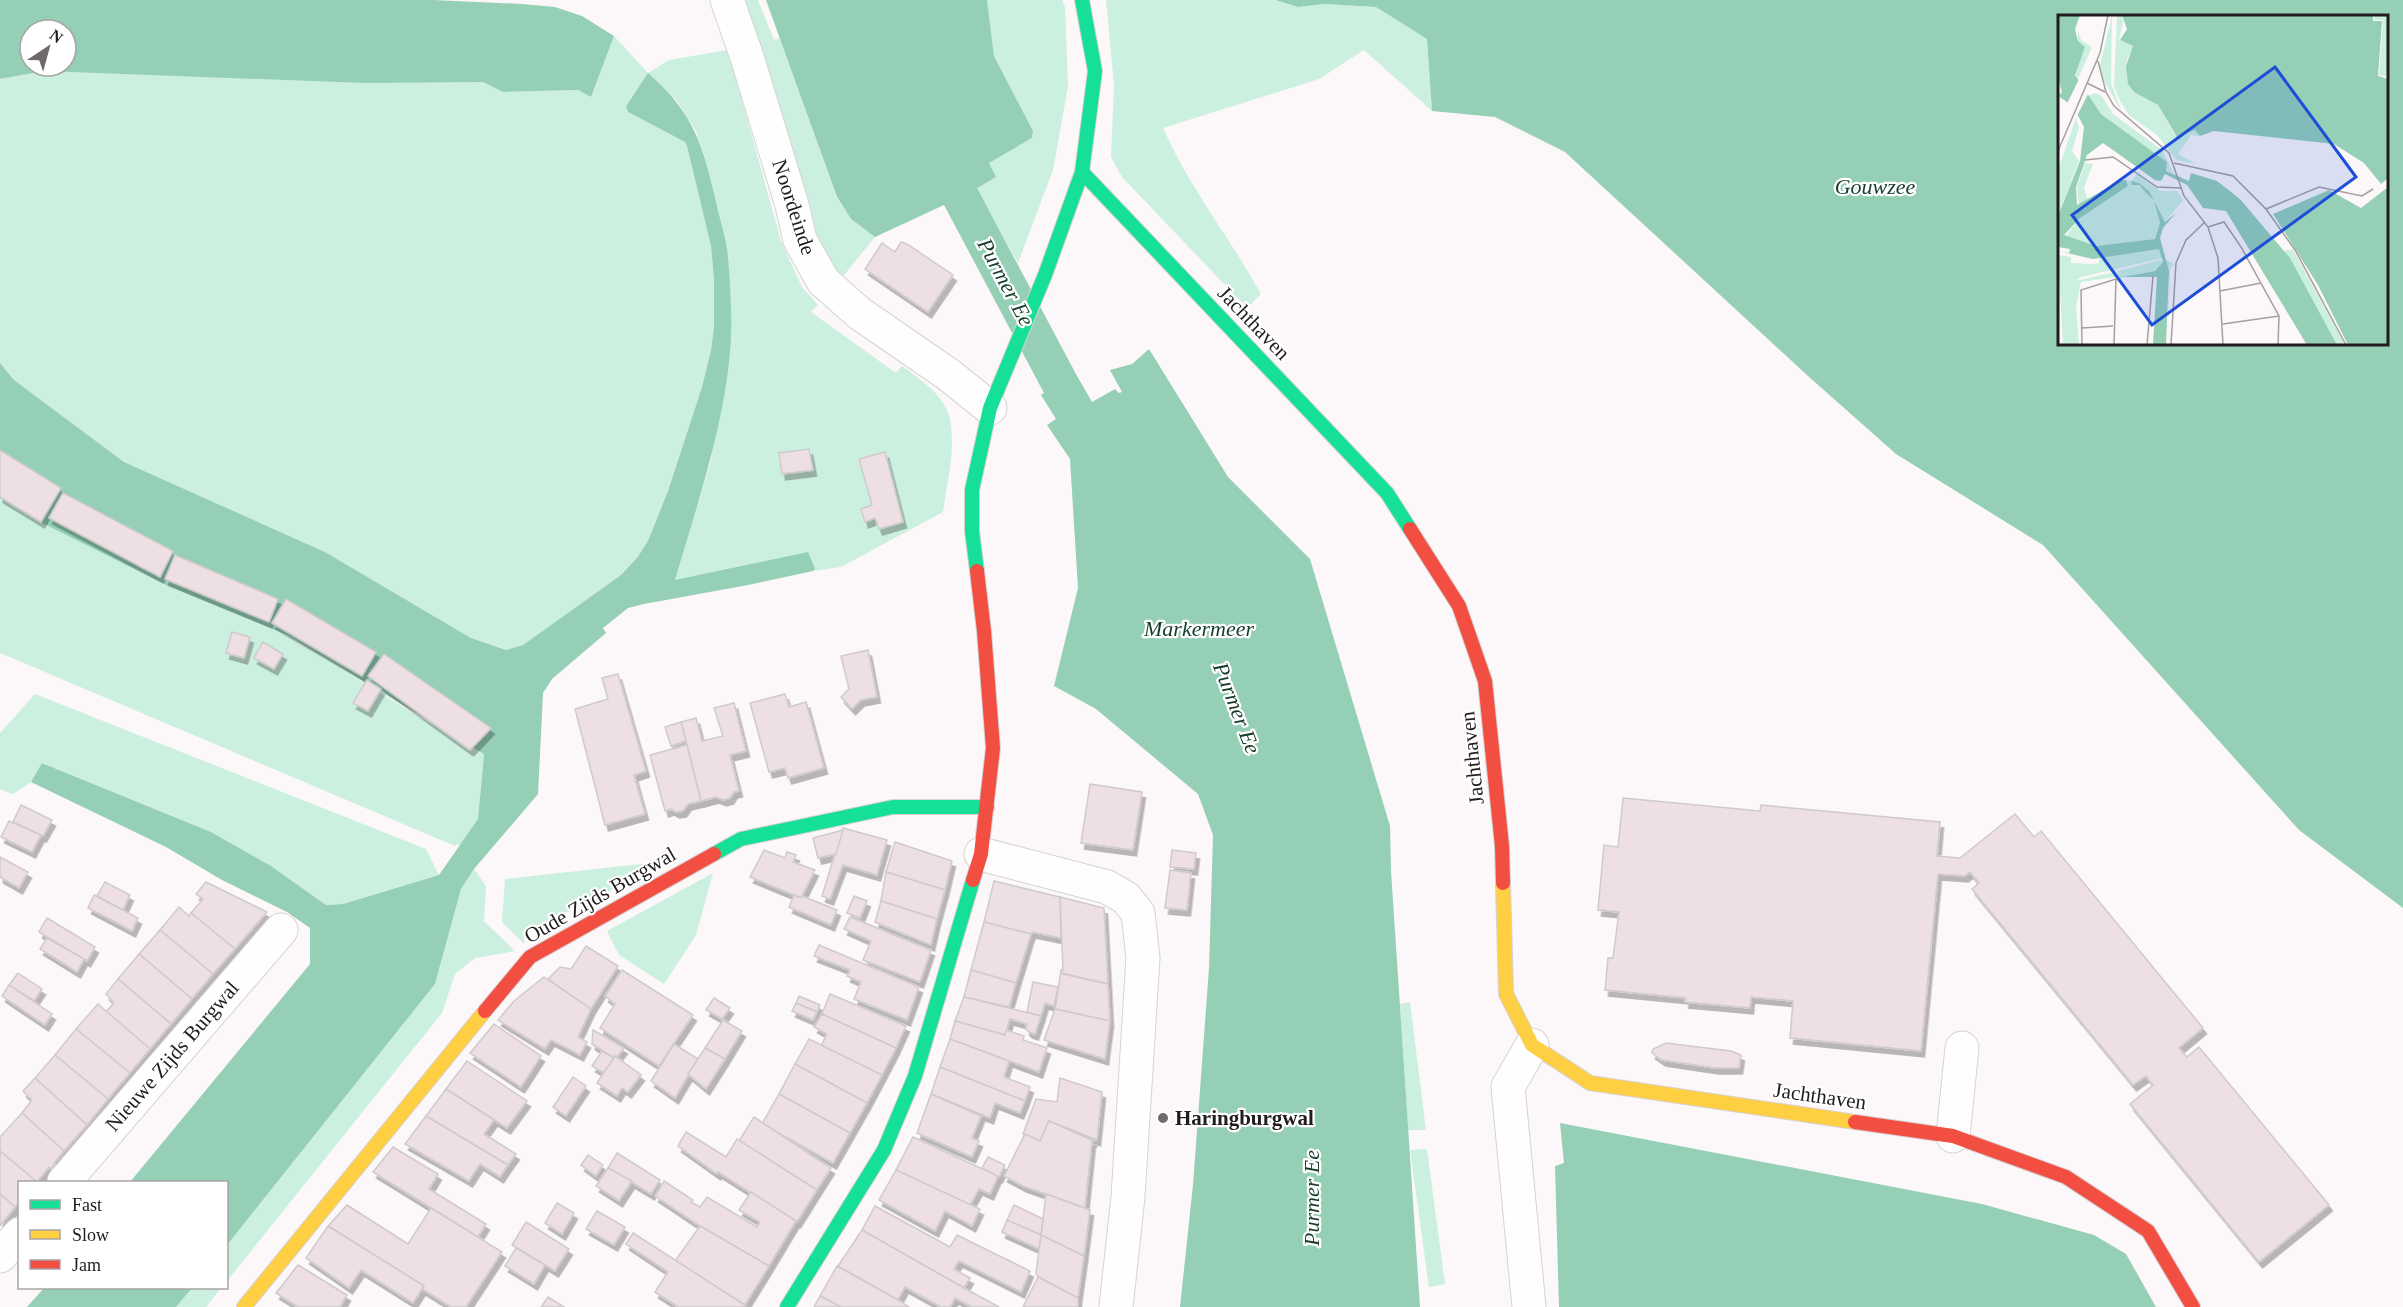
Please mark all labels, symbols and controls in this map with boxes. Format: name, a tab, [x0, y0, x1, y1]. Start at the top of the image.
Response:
inset map	[2058, 15, 2388, 345]
north arrow	[18, 18, 78, 78]
text: N	[47, 26, 67, 47]
street label: Noordeinde	[767, 156, 821, 258]
water label: Gouwzee	[1835, 174, 1916, 199]
water label: Purmer Ee	[972, 233, 1040, 330]
street label: Jachthaven	[1213, 281, 1295, 365]
water label: Markermeer	[1143, 616, 1254, 641]
water label: Purmer Ee	[1208, 658, 1266, 757]
street label: Jachthaven	[1455, 710, 1489, 806]
street label: Oude Zijds Burgwal	[520, 842, 680, 948]
street label: Nieuwe Zijds Burgwal	[100, 976, 244, 1136]
street label: Jachthaven	[1772, 1078, 1868, 1114]
place label: Haringburgwal	[1175, 1106, 1314, 1130]
marker: Haringburgwal	[1156, 1111, 1170, 1125]
water label: Purmer Ee	[1299, 1150, 1324, 1247]
legend	[18, 1181, 228, 1289]
text: Fast	[72, 1195, 102, 1215]
text: Slow	[72, 1225, 109, 1245]
text: Jam	[72, 1255, 101, 1275]

